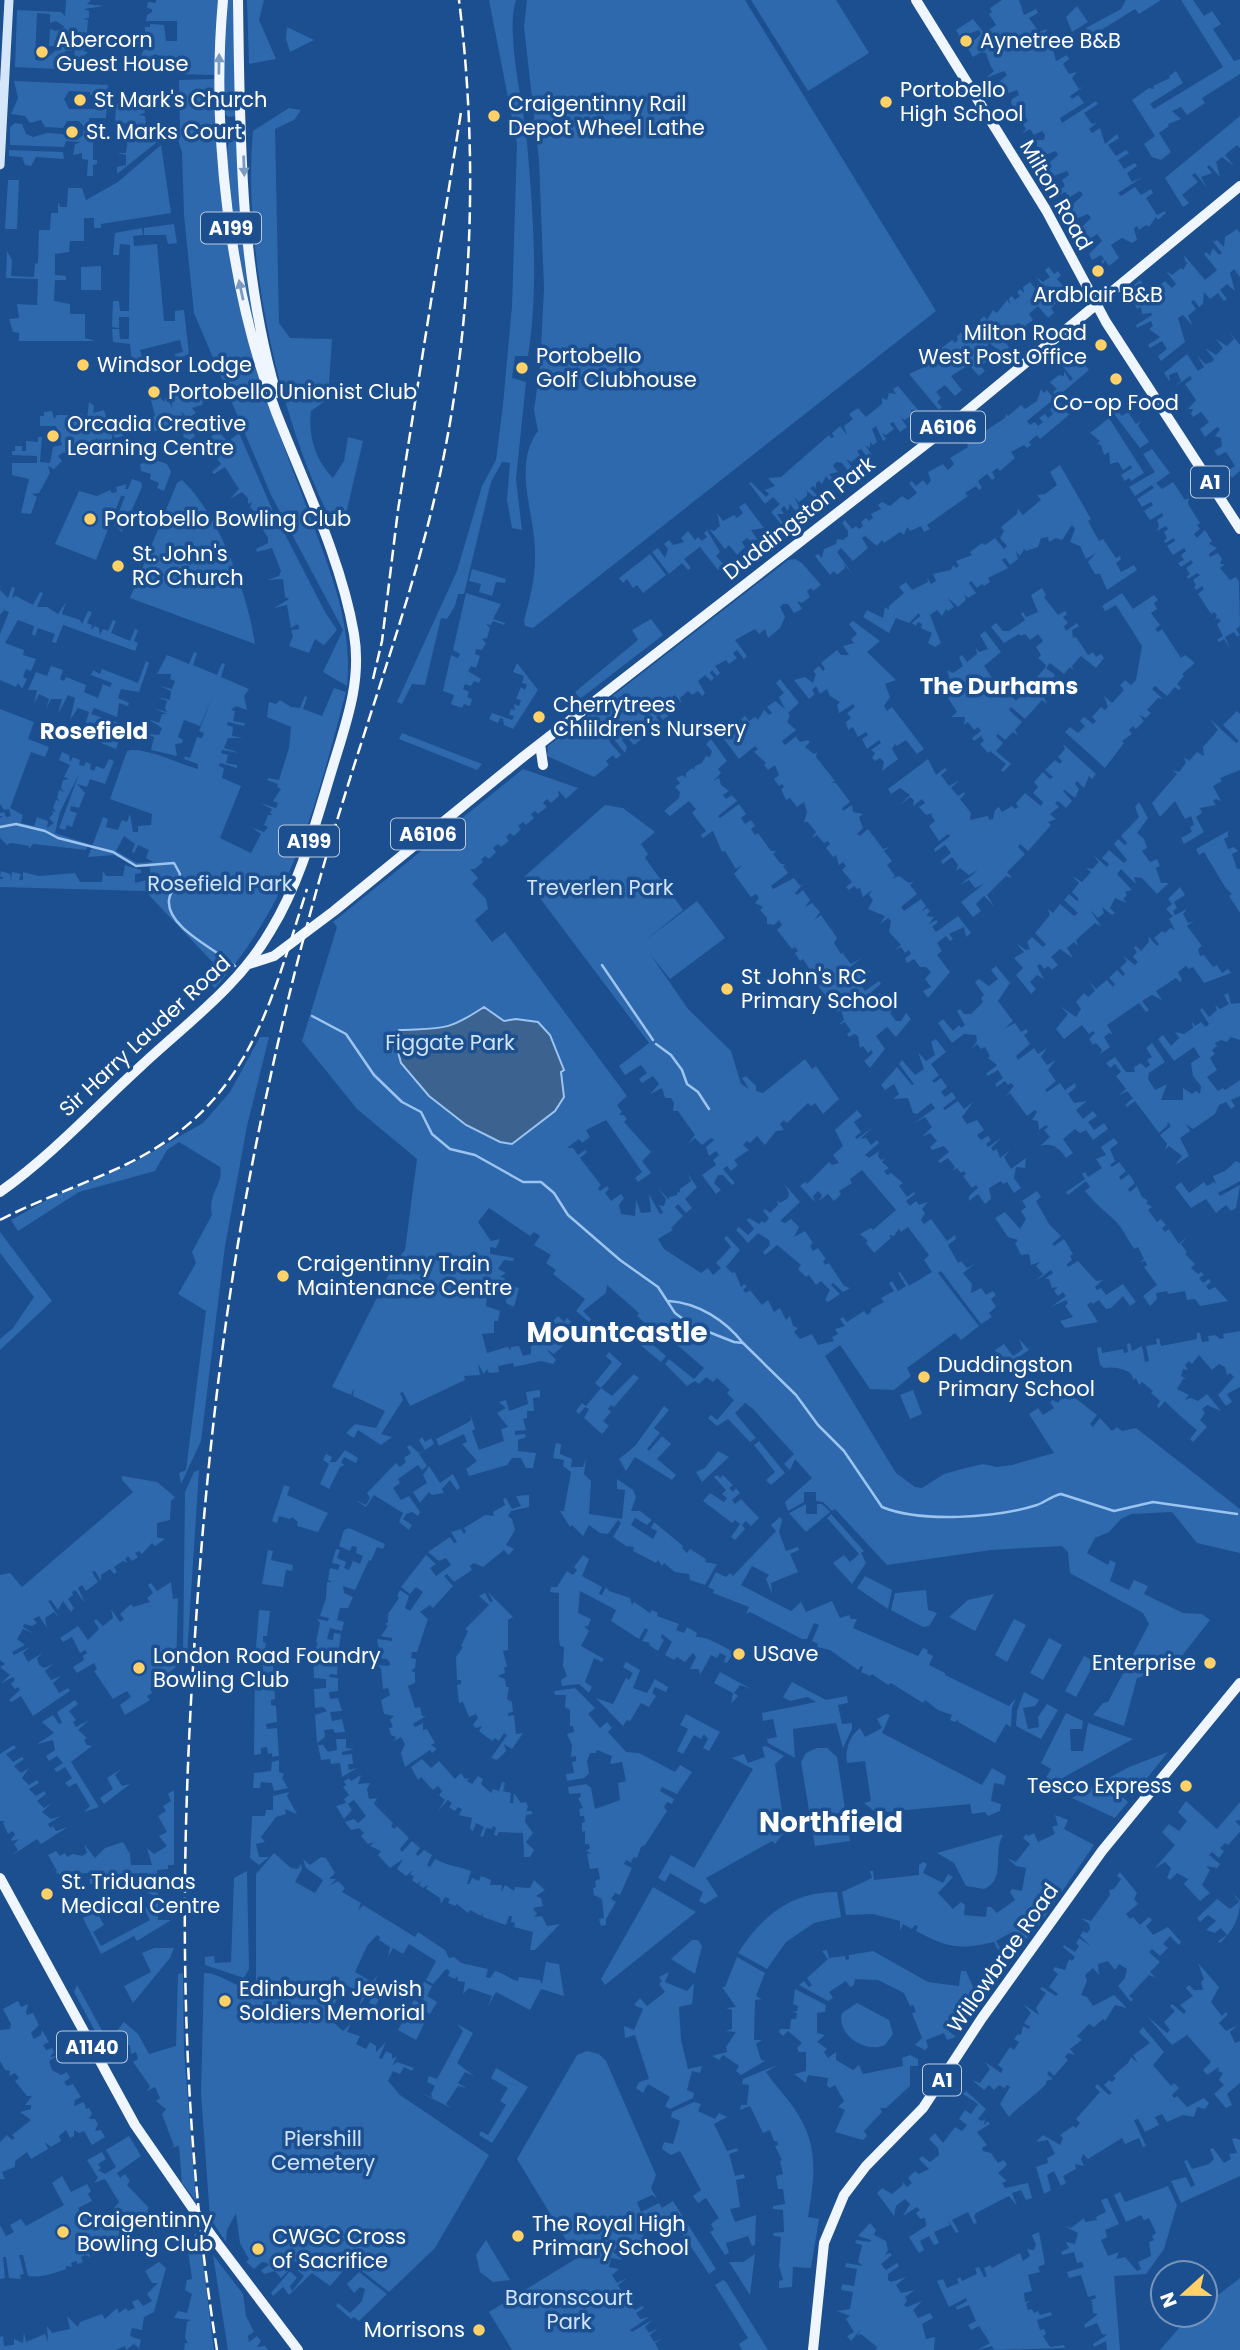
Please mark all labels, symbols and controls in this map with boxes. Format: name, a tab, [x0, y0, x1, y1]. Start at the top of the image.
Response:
place label: Abercorn Guest House	[56, 25, 188, 78]
place label: Aynetree B&B	[980, 26, 1121, 55]
marker: Aynetree B&B	[958, 33, 974, 49]
marker: Abercorn Guest House	[34, 44, 50, 60]
one-way arrow	[214, 53, 225, 75]
place label: Portobello High School	[900, 75, 1024, 128]
place label: St Mark's Church	[94, 85, 268, 114]
place label: Craigentinny Rail Depot Wheel Lathe	[508, 89, 705, 142]
marker: St Mark's Church	[72, 92, 88, 108]
marker: Portobello High School	[878, 94, 894, 110]
marker: Craigentinny Rail Depot Wheel Lathe	[486, 108, 502, 124]
place label: St. Marks Court	[86, 117, 242, 146]
marker: St. Marks Court	[64, 124, 80, 140]
street label: Milton Road	[1013, 134, 1100, 255]
one-way arrow	[238, 155, 249, 177]
road number: A199	[201, 212, 261, 244]
marker: Ardblair B&B	[1090, 263, 1106, 279]
one-way arrow	[235, 279, 246, 301]
place label: Ardblair B&B	[1033, 280, 1163, 309]
place label: Milton Road West Post Office	[918, 318, 1087, 371]
marker: Milton Road West Post Office	[1093, 337, 1109, 353]
place label: Portobello Golf Clubhouse	[536, 341, 697, 394]
place label: Windsor Lodge	[97, 350, 252, 379]
marker: Windsor Lodge	[75, 357, 91, 373]
marker: Portobello Golf Clubhouse	[514, 360, 530, 376]
marker: Co-op Food	[1108, 371, 1124, 387]
place label: Portobello Unionist Club	[168, 377, 417, 406]
marker: Portobello Unionist Club	[146, 384, 162, 400]
place label: Co-op Food	[1053, 388, 1179, 417]
place label: Orcadia Creative Learning Centre	[67, 409, 246, 462]
road number: A6106	[911, 412, 985, 442]
marker: Orcadia Creative Learning Centre	[45, 428, 61, 444]
street label: Duddingston Park	[717, 449, 881, 586]
road number: A1	[1191, 467, 1229, 498]
place label: Portobello Bowling Club	[104, 504, 351, 533]
marker: Portobello Bowling Club	[82, 511, 98, 527]
place label: St. John's RC Church	[132, 539, 244, 592]
marker: St. John's RC Church	[110, 558, 126, 574]
district label: The Durhams	[920, 670, 1078, 702]
place label: Cherrytrees Chlildren's Nursery	[553, 690, 746, 743]
marker: Cherrytrees Chlildren's Nursery	[531, 709, 547, 725]
district label: Rosefield	[40, 715, 148, 747]
road number: A6106	[391, 818, 465, 849]
road number: A199	[279, 826, 339, 856]
park label: Rosefield Park	[147, 869, 293, 898]
park label: Treverlen Park	[526, 873, 674, 902]
street label: Sir Harry Lauder Road	[53, 948, 237, 1123]
place label: St John's RC Primary School	[741, 962, 898, 1015]
marker: St John's RC Primary School	[719, 981, 735, 997]
park label: Figgate Park	[385, 1028, 515, 1057]
place label: Craigentinny Train Maintenance Centre	[297, 1249, 512, 1302]
marker: Craigentinny Train Maintenance Centre	[275, 1268, 291, 1284]
district label: Mountcastle	[526, 1313, 708, 1352]
place label: Duddingston Primary School	[938, 1350, 1095, 1403]
marker: Duddingston Primary School	[916, 1369, 932, 1385]
place label: USave	[753, 1639, 819, 1668]
place label: London Road Foundry Bowling Club	[153, 1641, 381, 1694]
marker: USave	[731, 1646, 747, 1662]
place label: Enterprise	[1092, 1648, 1196, 1677]
marker: Enterprise	[1202, 1655, 1218, 1671]
marker: London Road Foundry Bowling Club	[131, 1660, 147, 1676]
place label: Tesco Express	[1027, 1771, 1172, 1800]
marker: Tesco Express	[1178, 1778, 1194, 1794]
district label: Northfield	[759, 1803, 903, 1842]
place label: St. Triduanas Medical Centre	[61, 1867, 220, 1920]
street label: Willowbrae Road	[940, 1877, 1065, 2038]
marker: St. Triduanas Medical Centre	[39, 1886, 55, 1902]
place label: Edinburgh Jewish Soldiers Memorial	[239, 1974, 425, 2027]
marker: Edinburgh Jewish Soldiers Memorial	[217, 1993, 233, 2009]
road number: A1140	[57, 2032, 127, 2062]
road number: A1	[923, 2064, 961, 2096]
park label: Piershill Cemetery	[271, 2124, 375, 2177]
place label: Craigentinny Bowling Club	[77, 2205, 213, 2258]
place label: The Royal High Primary School	[532, 2209, 689, 2262]
place label: CWGC Cross of Sacrifice	[272, 2222, 406, 2275]
marker: Craigentinny Bowling Club	[55, 2224, 71, 2240]
marker: The Royal High Primary School	[510, 2228, 526, 2244]
marker: CWGC Cross of Sacrifice	[250, 2241, 266, 2257]
north arrow	[1149, 2259, 1219, 2329]
park label: Baronscourt Park	[505, 2283, 633, 2336]
text: N	[1153, 2288, 1184, 2311]
place label: Morrisons	[364, 2315, 465, 2344]
marker: Morrisons	[471, 2322, 487, 2338]

